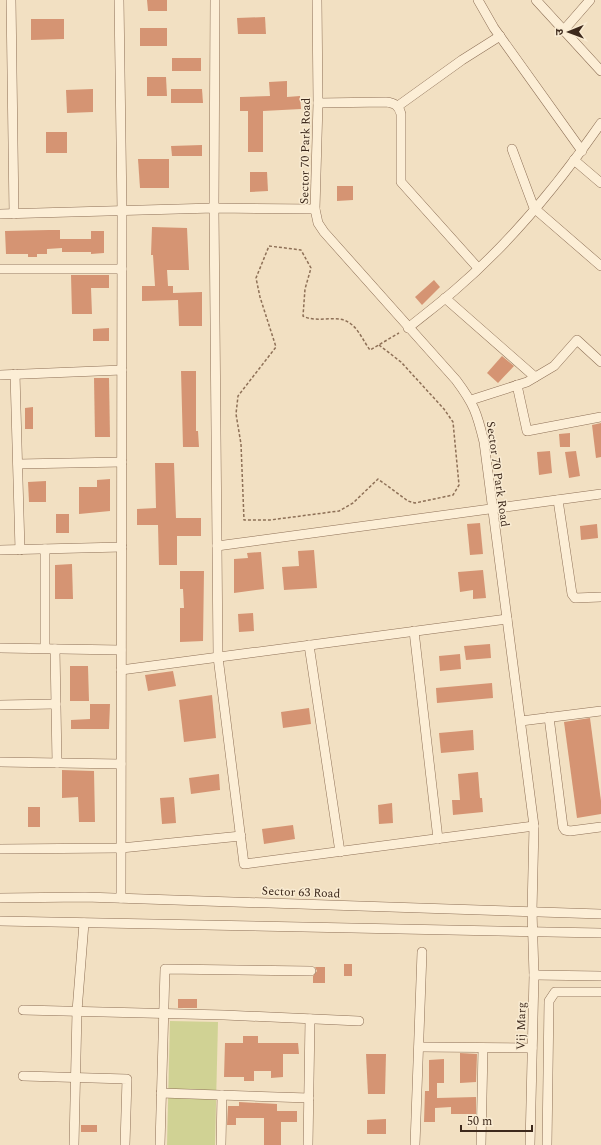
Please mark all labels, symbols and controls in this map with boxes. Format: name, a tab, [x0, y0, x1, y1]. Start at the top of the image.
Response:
north arrow	[549, 12, 589, 52]
text: उ	[551, 28, 568, 36]
street label: Sector 70 Park Road	[295, 97, 316, 204]
street label: Sector 70 Park Road	[481, 420, 514, 528]
street label: Sector 63 Road	[261, 882, 341, 903]
street label: Vij Marg	[512, 1002, 531, 1050]
scale bar	[461, 1107, 532, 1133]
text: 50 m	[467, 1112, 492, 1131]

